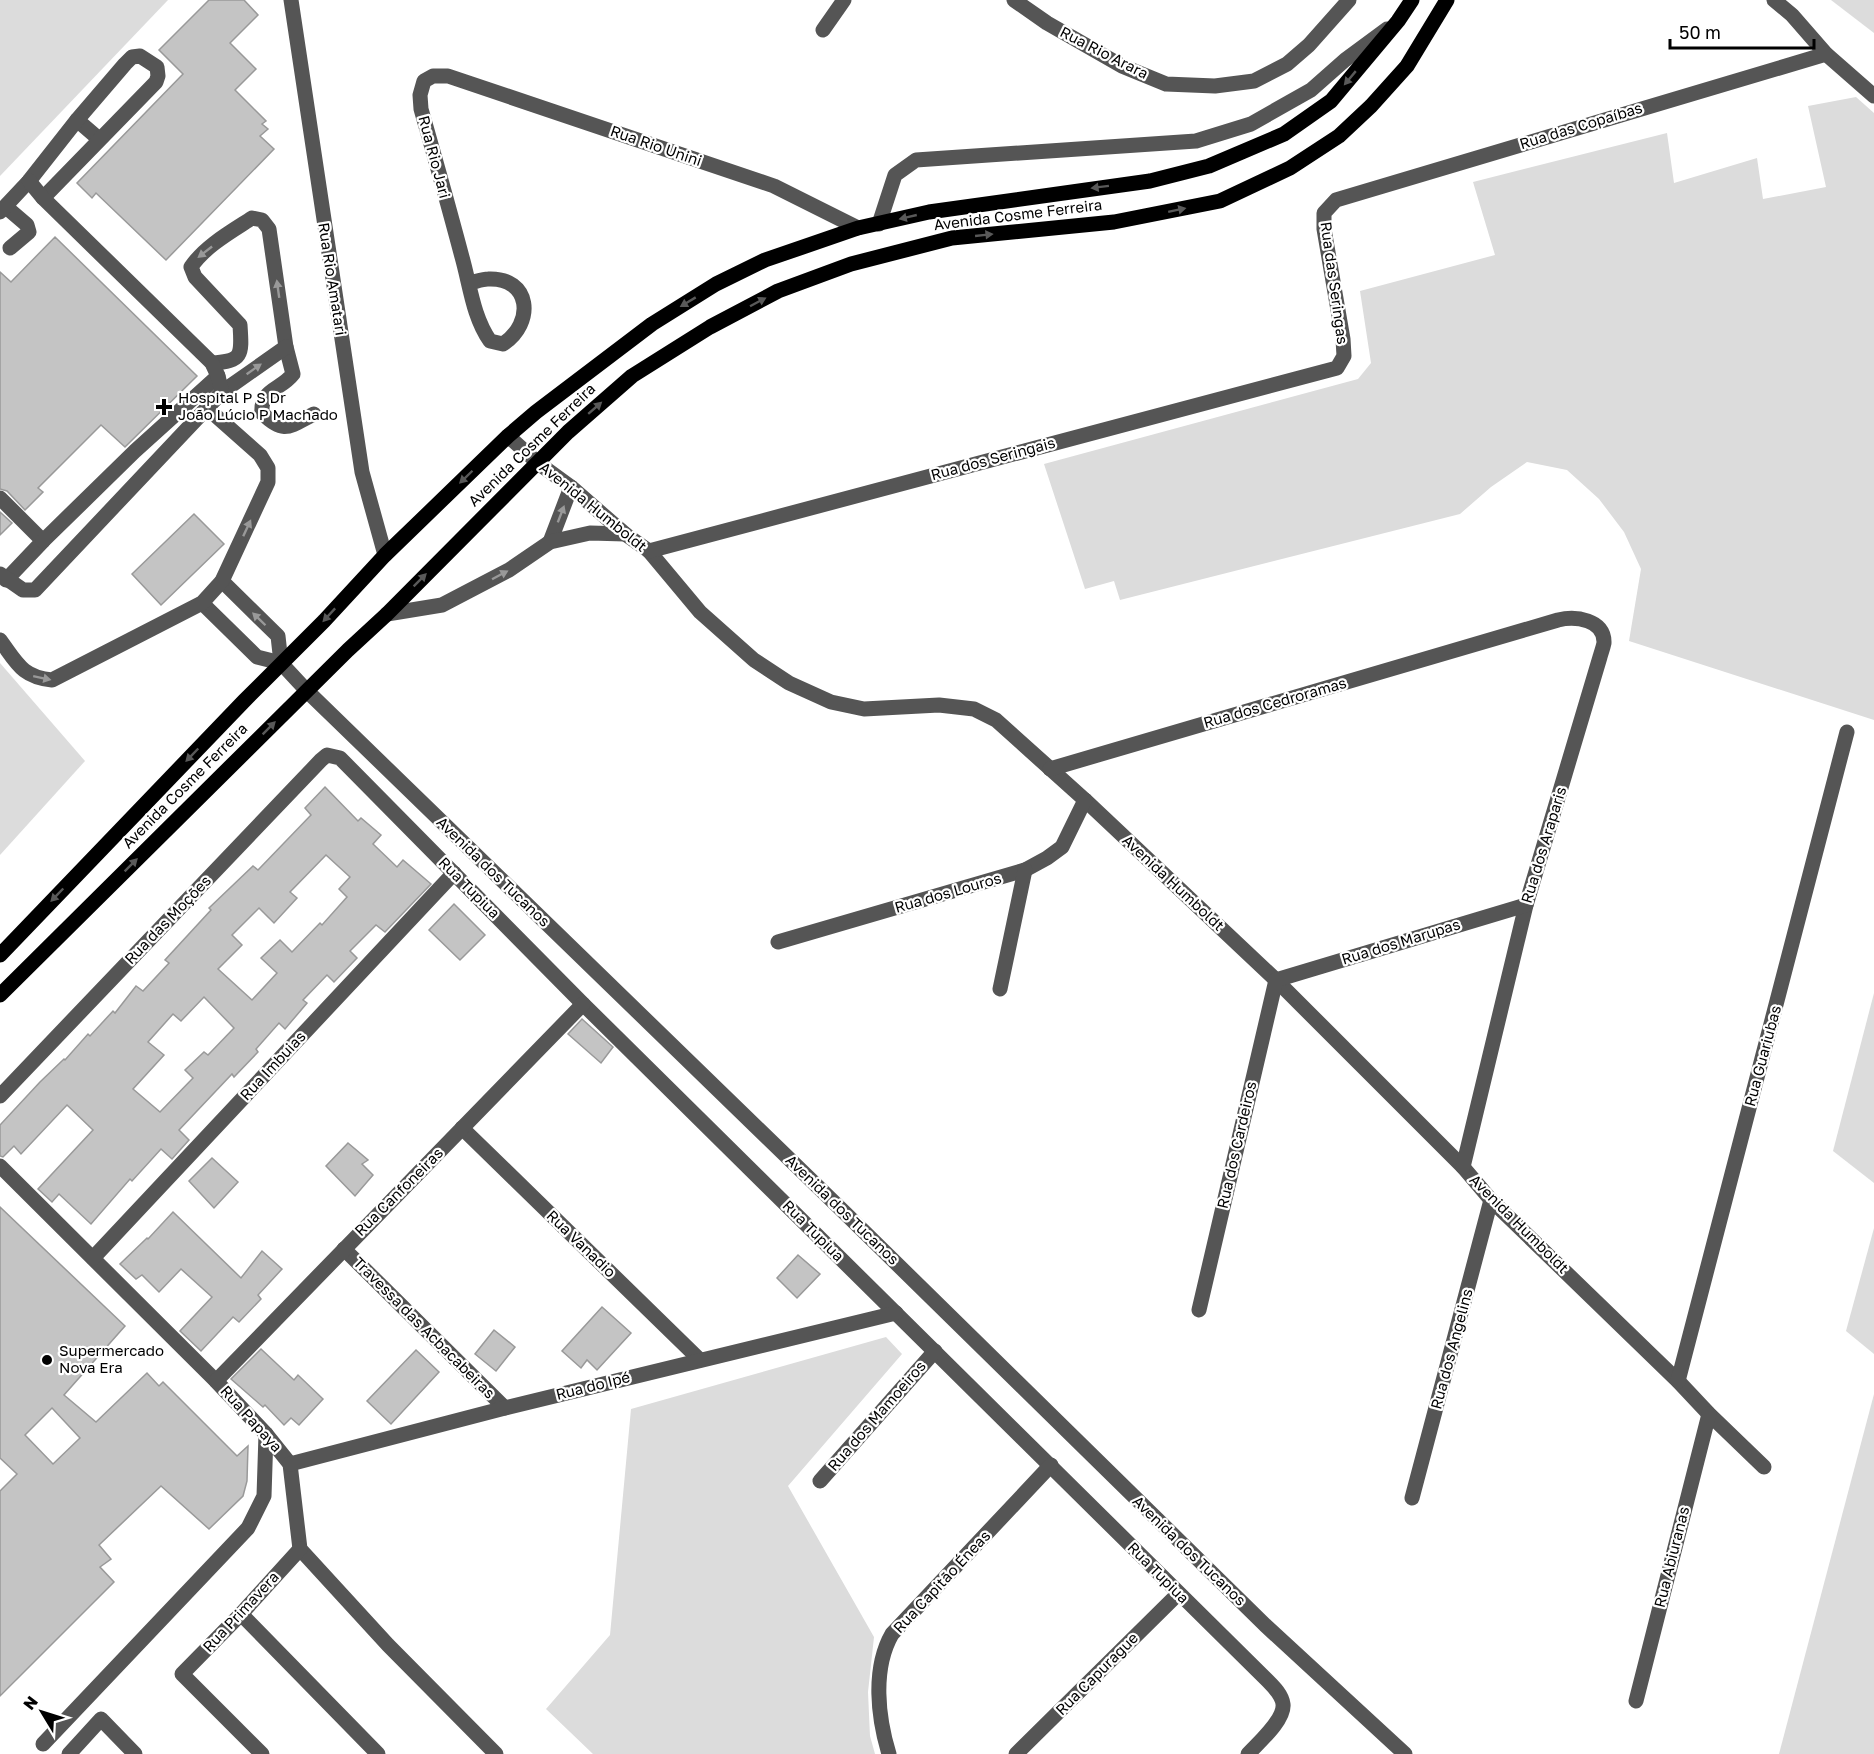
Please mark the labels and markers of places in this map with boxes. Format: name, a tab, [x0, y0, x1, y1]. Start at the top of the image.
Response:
place label: Hospital P S Dr João Lúcio P Machado	[178, 388, 338, 423]
marker: Hospital P S Dr João Lúcio P Machado	[155, 398, 173, 416]
place label: Supermercado Nova Era	[59, 1341, 164, 1376]
marker: Supermercado Nova Era	[40, 1353, 54, 1367]

